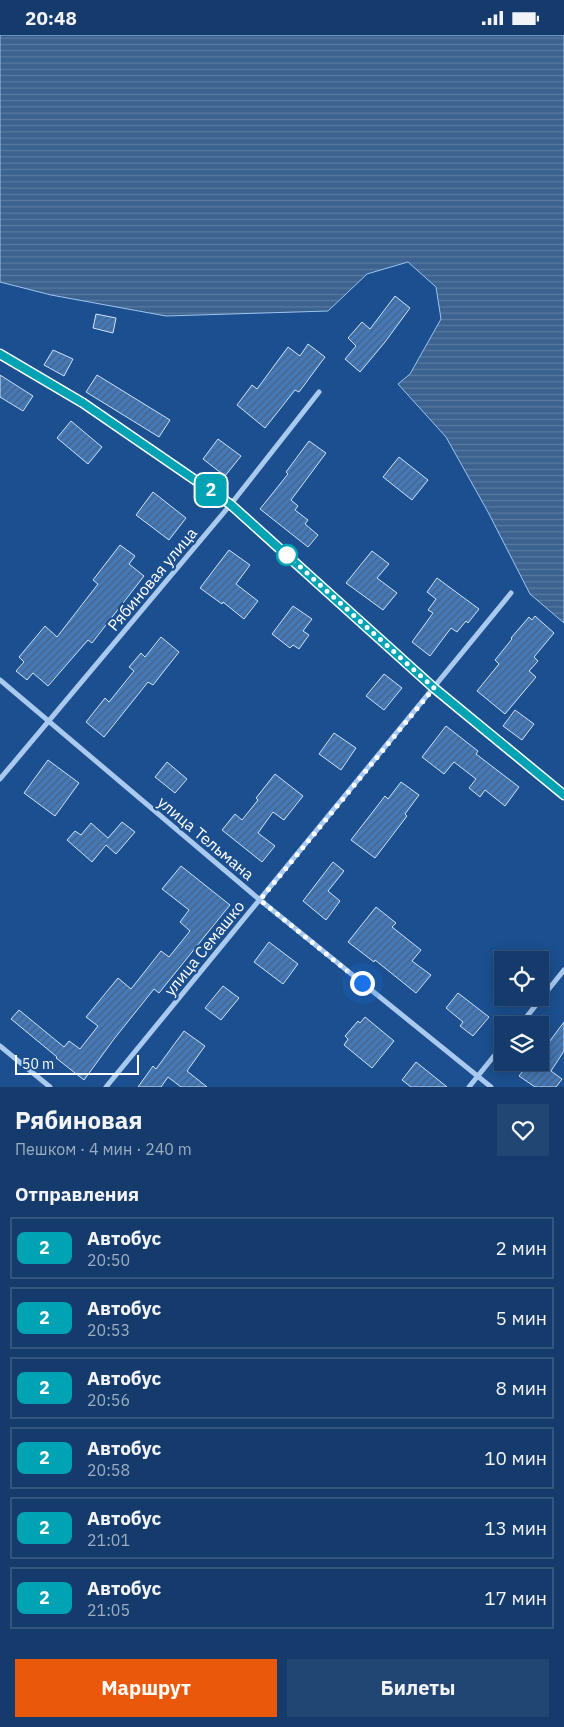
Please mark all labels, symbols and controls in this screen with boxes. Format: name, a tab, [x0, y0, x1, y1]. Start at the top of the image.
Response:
text: 20:48	[25, 6, 77, 30]
line badge: 2	[195, 474, 227, 506]
text: 2	[206, 478, 216, 501]
street label: Рябиновая улица	[103, 523, 201, 635]
unlabelled marker	[276, 544, 298, 566]
street label: улица Тельмана	[154, 792, 259, 885]
street label: улица Семашко	[159, 896, 249, 1000]
map controls	[494, 951, 549, 1071]
button: locate	[494, 951, 549, 1006]
your location	[350, 971, 375, 996]
button: layers	[494, 1016, 549, 1071]
scale bar	[15, 1052, 139, 1075]
text: 50 m	[22, 1055, 54, 1073]
text: Рябиновая	[15, 1104, 142, 1136]
button: heart	[497, 1104, 549, 1156]
text: Пешком · 4 мин · 240 m	[15, 1139, 192, 1159]
text: Отправления	[15, 1182, 139, 1206]
text: Автобус	[87, 1226, 161, 1250]
text: 2	[39, 1236, 50, 1259]
text: 2 мин	[496, 1236, 547, 1260]
text: 20:50	[87, 1250, 130, 1270]
text: Автобус	[87, 1296, 161, 1320]
text: 2	[39, 1306, 50, 1329]
text: 5 мин	[496, 1306, 547, 1330]
text: 20:53	[87, 1320, 130, 1340]
text: Автобус	[87, 1366, 161, 1390]
text: 2	[39, 1376, 50, 1399]
text: 8 мин	[496, 1376, 547, 1400]
text: 20:56	[87, 1390, 130, 1410]
text: Автобус	[87, 1436, 161, 1460]
text: 2	[39, 1446, 50, 1469]
text: 10 мин	[484, 1446, 547, 1470]
text: 20:58	[87, 1460, 130, 1480]
text: Автобус	[87, 1506, 161, 1530]
text: 2	[39, 1516, 50, 1539]
text: 13 мин	[484, 1516, 547, 1540]
text: 21:01	[87, 1530, 130, 1550]
text: Автобус	[87, 1576, 161, 1600]
text: 2	[39, 1586, 50, 1609]
text: 17 мин	[484, 1586, 547, 1610]
text: 21:05	[87, 1600, 130, 1620]
button: Маршрут	[15, 1659, 277, 1717]
button: Билеты	[287, 1659, 549, 1717]

